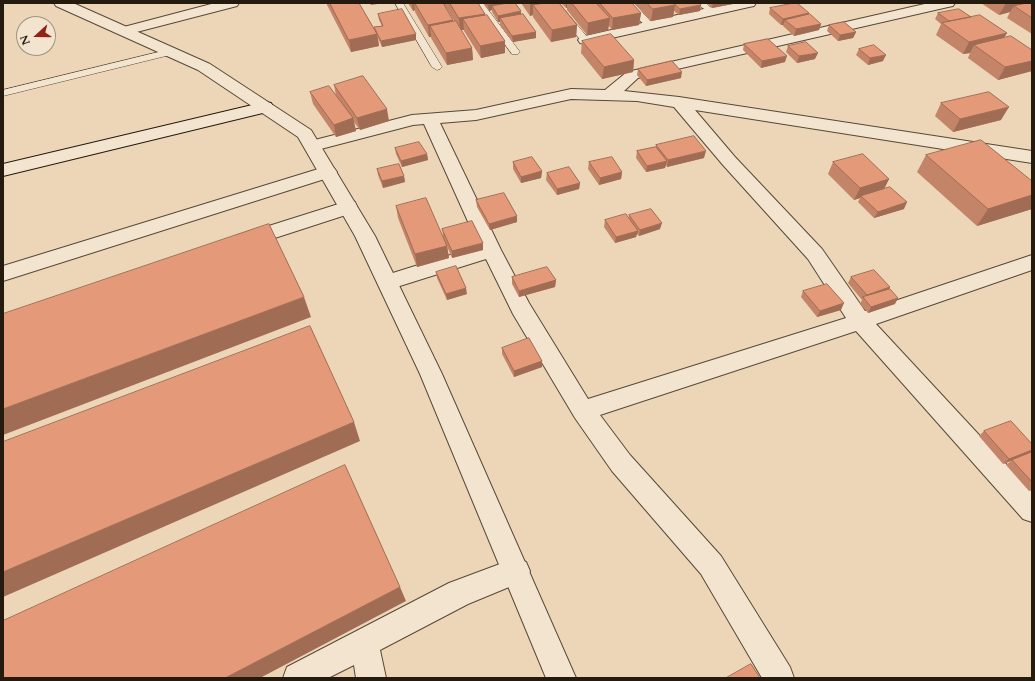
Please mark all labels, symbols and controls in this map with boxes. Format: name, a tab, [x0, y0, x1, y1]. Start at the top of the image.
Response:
north arrow	[16, 16, 56, 56]
text: N	[17, 33, 34, 47]

